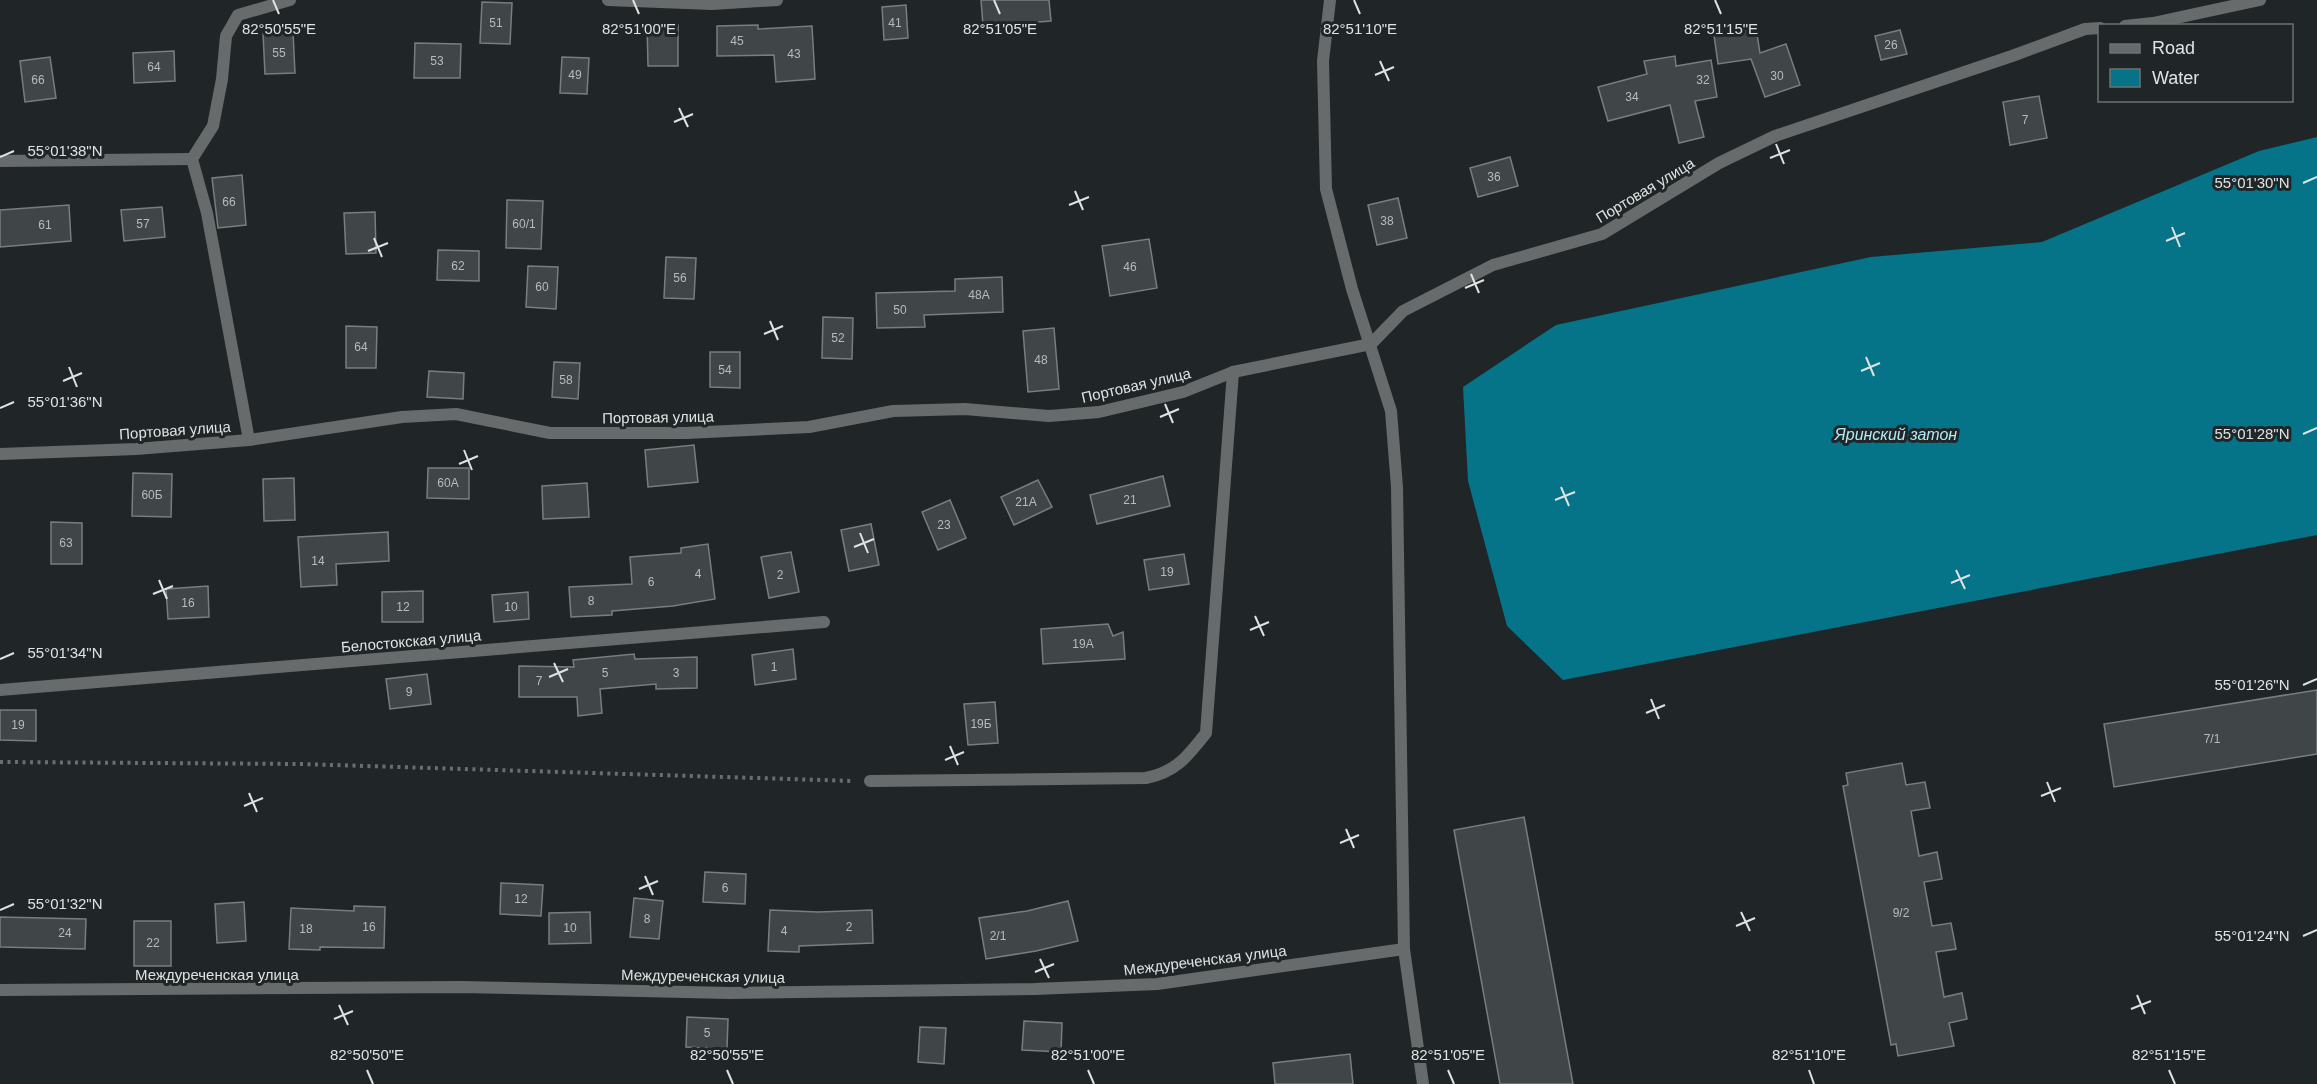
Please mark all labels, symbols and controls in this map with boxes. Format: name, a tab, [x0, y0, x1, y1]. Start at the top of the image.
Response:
house number: 51	[489, 16, 503, 30]
house number: 41	[888, 16, 902, 30]
text: 82°50'55"E	[242, 20, 316, 37]
text: 82°51'00"E	[602, 20, 676, 37]
text: 82°51'05"E	[963, 20, 1037, 37]
text: 82°51'10"E	[1323, 20, 1397, 37]
text: 82°51'15"E	[1684, 20, 1758, 37]
legend	[2098, 24, 2293, 102]
house number: 45	[730, 34, 744, 48]
house number: 26	[1884, 38, 1898, 52]
text: Road	[2152, 38, 2195, 58]
house number: 55	[272, 46, 286, 60]
house number: 43	[787, 47, 801, 61]
house number: 53	[430, 54, 444, 68]
house number: 64	[147, 60, 161, 74]
house number: 49	[568, 68, 582, 82]
text: Water	[2152, 68, 2199, 88]
house number: 30	[1770, 69, 1784, 83]
house number: 66	[31, 73, 45, 87]
house number: 32	[1696, 73, 1710, 87]
house number: 34	[1625, 90, 1639, 104]
house number: 7	[2022, 113, 2029, 127]
text: 55°01'38"N	[27, 142, 103, 159]
street label: Портовая улица	[1593, 154, 1698, 226]
house number: 36	[1487, 170, 1501, 184]
text: 55°01'30"N	[2214, 174, 2290, 191]
house number: 66	[222, 195, 236, 209]
house number: 38	[1380, 214, 1394, 228]
house number: 57	[136, 217, 150, 231]
house number: 60/1	[512, 217, 536, 231]
house number: 61	[38, 218, 52, 232]
house number: 62	[451, 259, 465, 273]
house number: 46	[1123, 260, 1137, 274]
house number: 56	[673, 271, 687, 285]
house number: 60	[535, 280, 549, 294]
house number: 48А	[968, 288, 990, 302]
house number: 50	[893, 303, 907, 317]
house number: 52	[831, 331, 845, 345]
house number: 64	[354, 340, 368, 354]
house number: 48	[1034, 353, 1048, 367]
house number: 54	[718, 363, 732, 377]
street label: Портовая улица	[1080, 364, 1193, 406]
house number: 58	[559, 373, 573, 387]
text: 55°01'36"N	[27, 393, 103, 410]
street label: Портовая улица	[602, 408, 715, 426]
street label: Портовая улица	[119, 418, 232, 442]
text: 55°01'28"N	[2214, 425, 2290, 442]
water label: Яринский затон	[1834, 426, 1957, 443]
house number: 60А	[437, 476, 459, 490]
house number: 60Б	[141, 488, 163, 502]
house number: 21	[1123, 493, 1137, 507]
house number: 21А	[1015, 495, 1037, 509]
house number: 23	[937, 518, 951, 532]
house number: 63	[59, 536, 73, 550]
house number: 14	[311, 554, 325, 568]
house number: 19	[1160, 565, 1174, 579]
house number: 4	[695, 567, 702, 581]
house number: 2	[777, 568, 784, 582]
house number: 6	[648, 575, 655, 589]
house number: 8	[588, 594, 595, 608]
house number: 16	[181, 596, 195, 610]
house number: 12	[396, 600, 410, 614]
house number: 10	[504, 600, 518, 614]
street label: Белостокская улица	[340, 626, 482, 656]
house number: 19А	[1072, 637, 1094, 651]
text: 55°01'34"N	[27, 644, 103, 661]
house number: 1	[771, 660, 778, 674]
house number: 5	[602, 666, 609, 680]
house number: 3	[673, 666, 680, 680]
house number: 7	[536, 674, 543, 688]
text: 55°01'26"N	[2214, 676, 2290, 693]
house number: 9	[406, 685, 413, 699]
house number: 19Б	[970, 717, 992, 731]
house number: 19	[11, 718, 25, 732]
house number: 7/1	[2204, 732, 2221, 746]
house number: 6	[722, 881, 729, 895]
house number: 12	[514, 892, 528, 906]
text: 55°01'32"N	[27, 895, 103, 912]
house number: 9/2	[1893, 906, 1910, 920]
house number: 8	[644, 912, 651, 926]
house number: 16	[362, 920, 376, 934]
house number: 2	[846, 920, 853, 934]
house number: 10	[563, 921, 577, 935]
house number: 18	[299, 922, 313, 936]
house number: 4	[781, 924, 788, 938]
house number: 24	[58, 926, 72, 940]
text: 55°01'24"N	[2214, 927, 2290, 944]
house number: 2/1	[990, 929, 1007, 943]
house number: 22	[146, 936, 160, 950]
street label: Междуреченская улица	[1123, 941, 1288, 978]
street label: Междуреченская улица	[135, 966, 300, 983]
street label: Междуреченская улица	[621, 966, 786, 986]
house number: 5	[704, 1026, 711, 1040]
text: 82°50'50"E	[330, 1046, 404, 1063]
text: 82°50'55"E	[690, 1046, 764, 1063]
text: 82°51'00"E	[1051, 1046, 1125, 1063]
text: 82°51'05"E	[1411, 1046, 1485, 1063]
text: 82°51'10"E	[1772, 1046, 1846, 1063]
text: 82°51'15"E	[2132, 1046, 2206, 1063]

